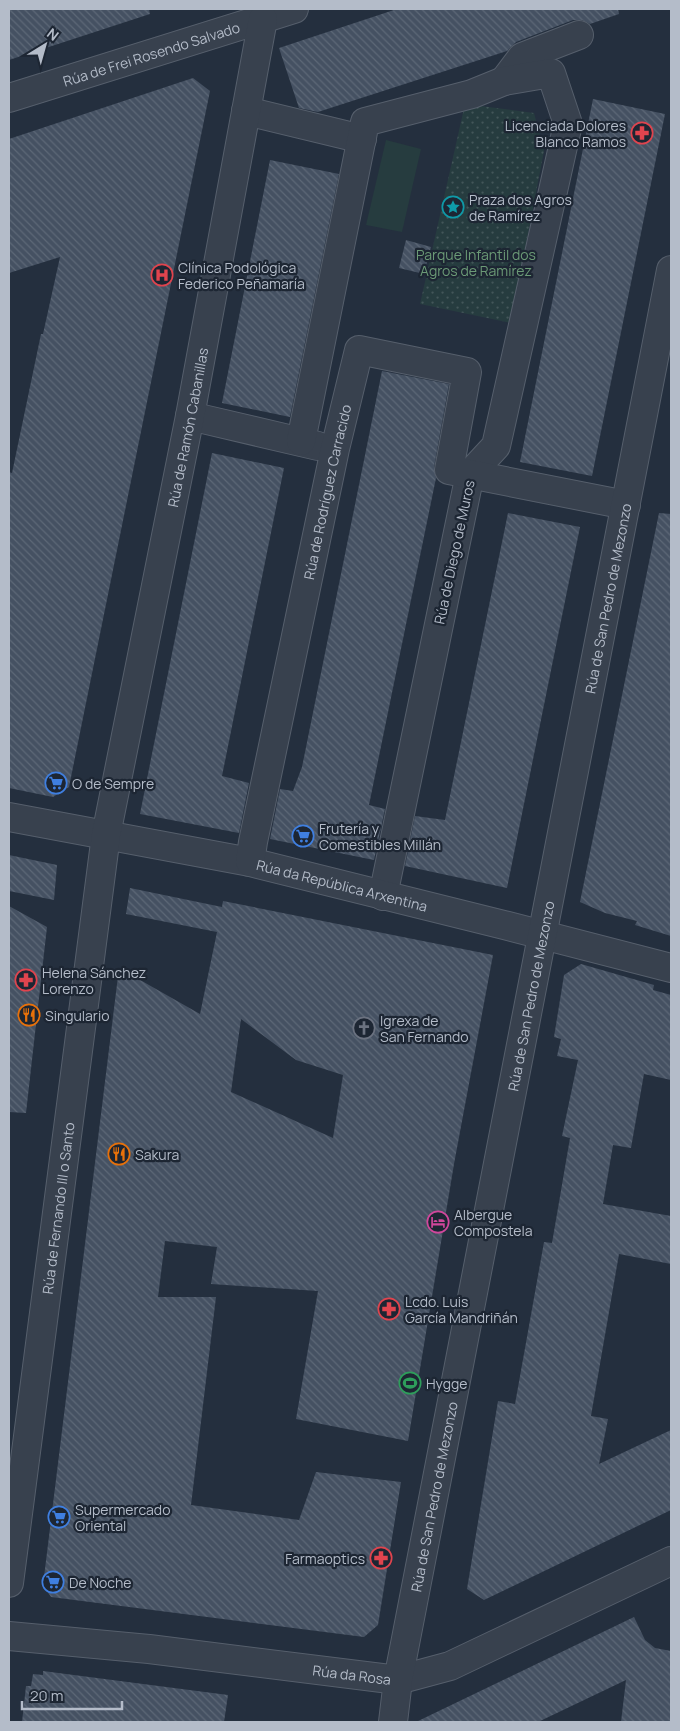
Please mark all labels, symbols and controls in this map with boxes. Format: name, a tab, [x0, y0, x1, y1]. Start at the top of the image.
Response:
street label: Rúa de Frei Rosendo Salvado	[61, 17, 242, 90]
north arrow	[20, 20, 70, 70]
text: N	[43, 24, 63, 45]
place label: Licenciada Dolores Blanco Ramos	[505, 116, 626, 151]
pharmacy icon: Licenciada Dolores Blanco Ramos	[630, 121, 654, 145]
place label: Praza dos Agros de Ramírez	[469, 190, 572, 225]
place icon: Praza dos Agros de Ramírez	[441, 195, 465, 219]
park label: Parque Infantil dos Agros de Ramírez	[416, 245, 536, 280]
place label: Clínica Podológica Federico Peñamaría	[178, 258, 305, 293]
hospital icon: Clínica Podológica Federico Peñamaría	[150, 263, 174, 287]
street label: Rúa de Ramón Cabanillas	[162, 346, 212, 509]
street label: Rúa de Rodríguez Carracido	[299, 402, 355, 581]
street label: Rúa de Diego de Muros	[429, 478, 479, 626]
street label: Rúa de San Pedro de Mezonzo	[580, 502, 635, 695]
supermarket icon: O de Sempre	[44, 771, 68, 795]
place label: O de Sempre	[72, 774, 154, 793]
place label: Frutería y Comestibles Millán	[319, 819, 441, 854]
supermarket icon: Frutería y Comestibles Millán	[291, 824, 315, 848]
street label: Rúa da República Arxentina	[255, 854, 430, 915]
street label: Rúa de San Pedro de Mezonzo	[503, 899, 558, 1093]
place label: Helena Sánchez Lorenzo	[42, 963, 146, 998]
pharmacy icon: Helena Sánchez Lorenzo	[14, 968, 38, 992]
restaurant icon: Singulario	[17, 1003, 41, 1027]
place label: Singulario	[45, 1006, 109, 1025]
place label: Igrexa de San Fernando	[380, 1011, 469, 1046]
church icon: Igrexa de San Fernando	[352, 1016, 376, 1040]
street label: Rúa de Fernando III o Santo	[37, 1121, 78, 1295]
restaurant icon: Sakura	[107, 1142, 131, 1166]
place label: Sakura	[135, 1145, 179, 1164]
place label: Albergue Compostela	[454, 1205, 533, 1240]
hotel icon: Albergue Compostela	[426, 1210, 450, 1234]
place label: Lcdo. Luis García Mandriñán	[405, 1292, 518, 1327]
pharmacy icon: Lcdo. Luis García Mandriñán	[377, 1297, 401, 1321]
sports icon: Hygge	[398, 1371, 422, 1395]
place label: Hygge	[426, 1374, 468, 1393]
street label: Rúa de San Pedro de Mezonzo	[406, 1400, 461, 1593]
place label: Supermercado Oriental	[75, 1500, 170, 1535]
supermarket icon: Supermercado Oriental	[47, 1505, 71, 1529]
pharmacy icon: Farmaoptics	[369, 1546, 393, 1570]
place label: Farmaoptics	[285, 1549, 365, 1568]
supermarket icon: De Noche	[41, 1570, 65, 1594]
place label: De Noche	[69, 1573, 132, 1592]
street label: Rúa da Rosa	[312, 1660, 392, 1689]
scale bar	[22, 1678, 122, 1710]
text: 20 m	[30, 1685, 63, 1706]

